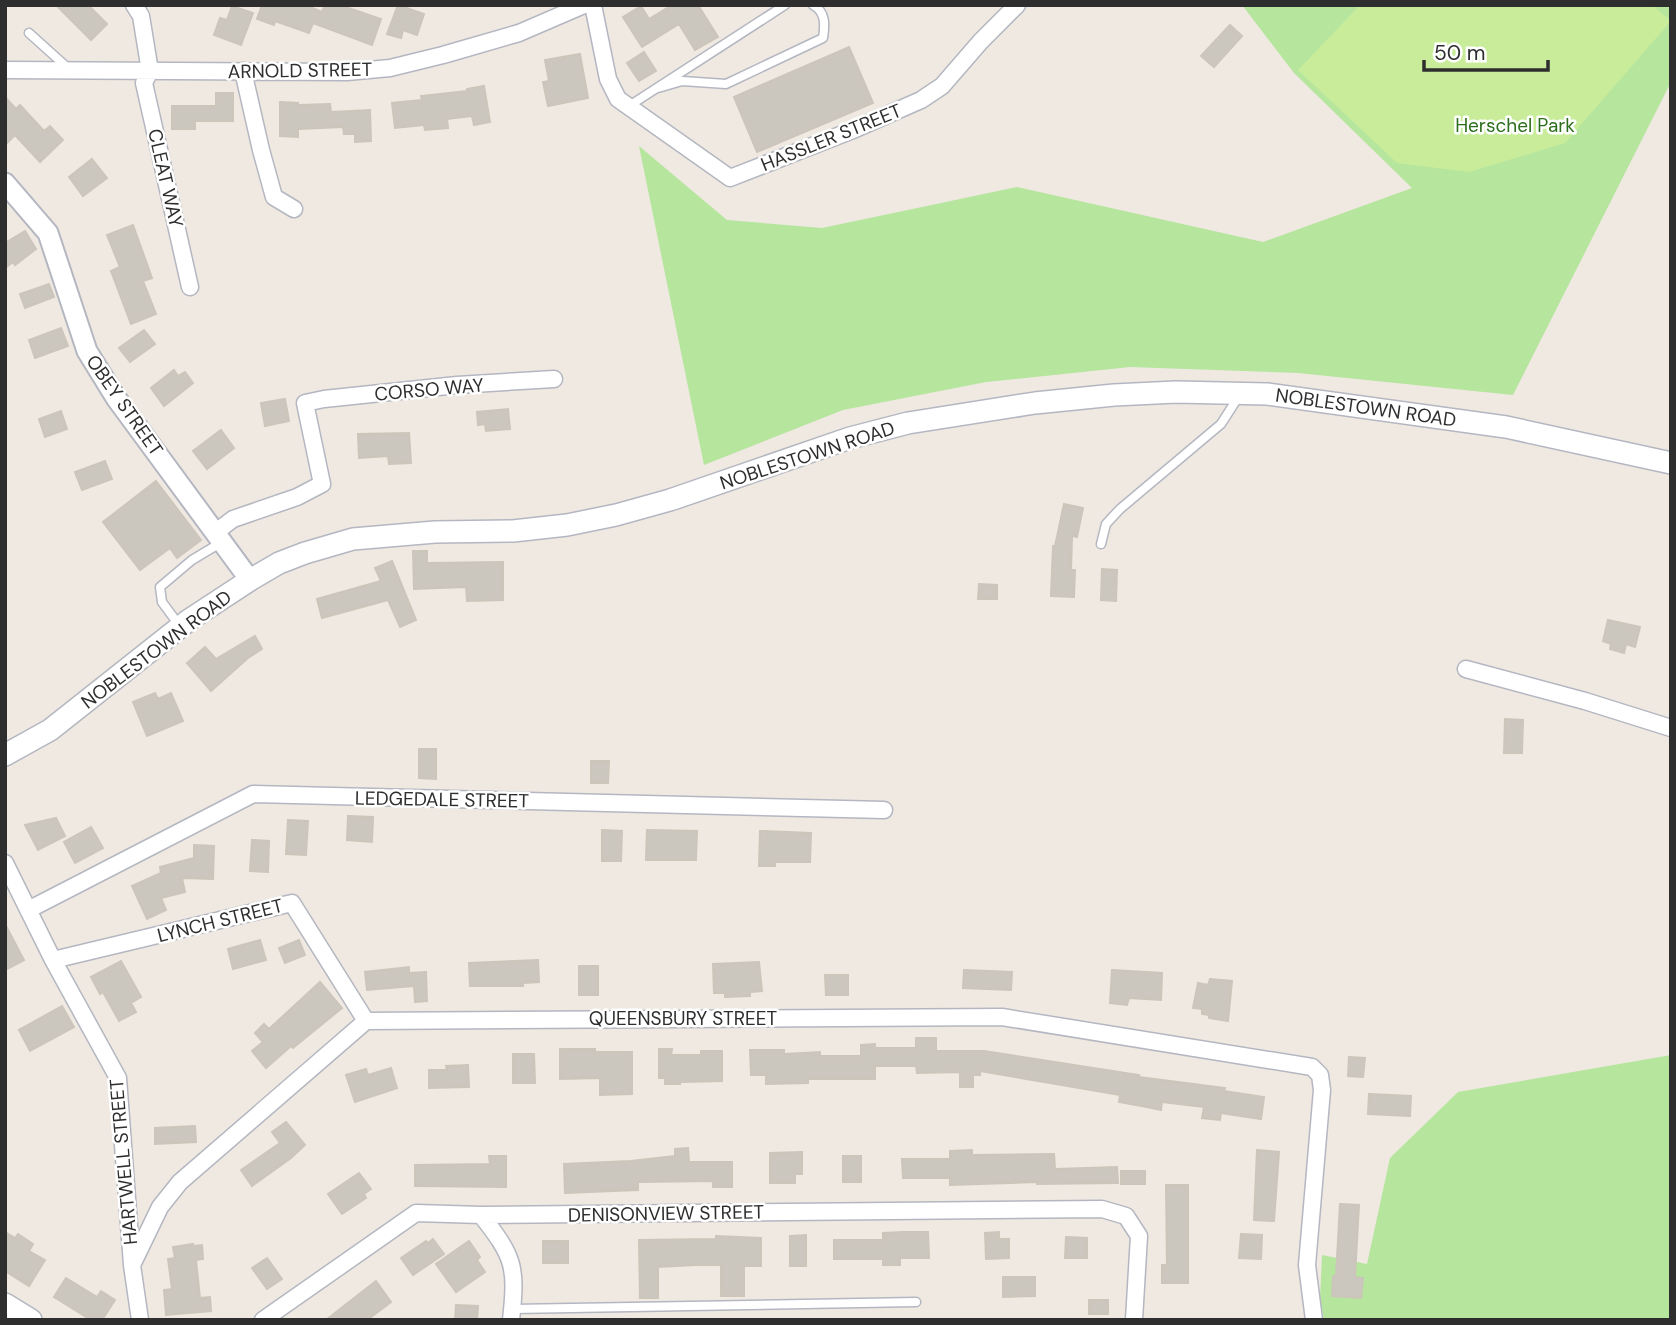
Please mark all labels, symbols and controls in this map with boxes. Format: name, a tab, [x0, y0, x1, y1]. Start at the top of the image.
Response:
scale bar	[1424, 28, 1548, 72]
text: 50 m	[1434, 39, 1485, 67]
street label: ARNOLD STREET	[227, 57, 373, 84]
street label: HASSLER STREET	[757, 98, 905, 177]
park label: Herschel Park	[1455, 113, 1575, 138]
street label: CLEAT WAY	[142, 126, 189, 230]
street label: OBEY STREET	[81, 350, 169, 461]
street label: CORSO WAY	[373, 372, 485, 407]
street label: NOBLESTOWN ROAD	[1274, 382, 1458, 433]
street label: NOBLESTOWN ROAD	[717, 415, 898, 496]
street label: NOBLESTOWN ROAD	[76, 585, 237, 714]
street label: LEDGEDALE STREET	[355, 785, 530, 814]
street label: LYNCH STREET	[155, 893, 286, 948]
street label: QUEENSBURY STREET	[589, 1006, 777, 1031]
street label: HARTWELL STREET	[104, 1078, 143, 1246]
street label: DENISONVIEW STREET	[568, 1199, 765, 1228]

